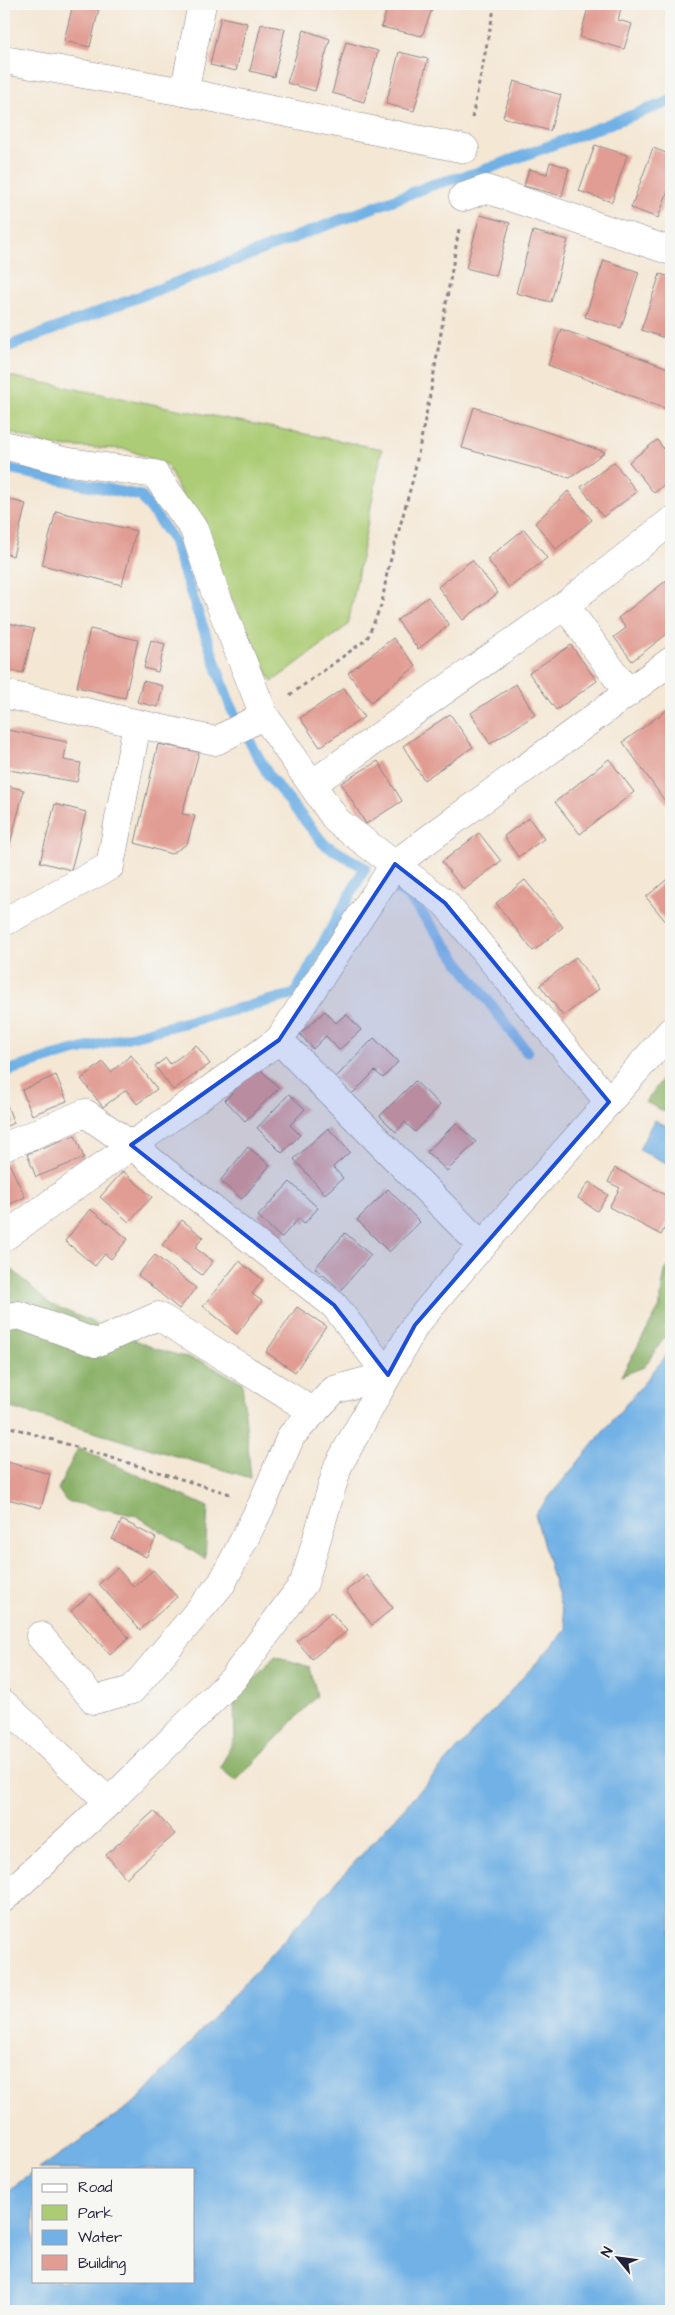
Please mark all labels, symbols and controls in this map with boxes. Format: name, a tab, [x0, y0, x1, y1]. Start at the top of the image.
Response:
legend	[32, 2168, 195, 2282]
text: Road	[78, 2177, 113, 2198]
text: Park	[78, 2203, 113, 2224]
text: Water	[78, 2227, 122, 2248]
north arrow	[592, 2232, 642, 2282]
text: N	[597, 2243, 618, 2261]
text: Building	[78, 2253, 126, 2275]

